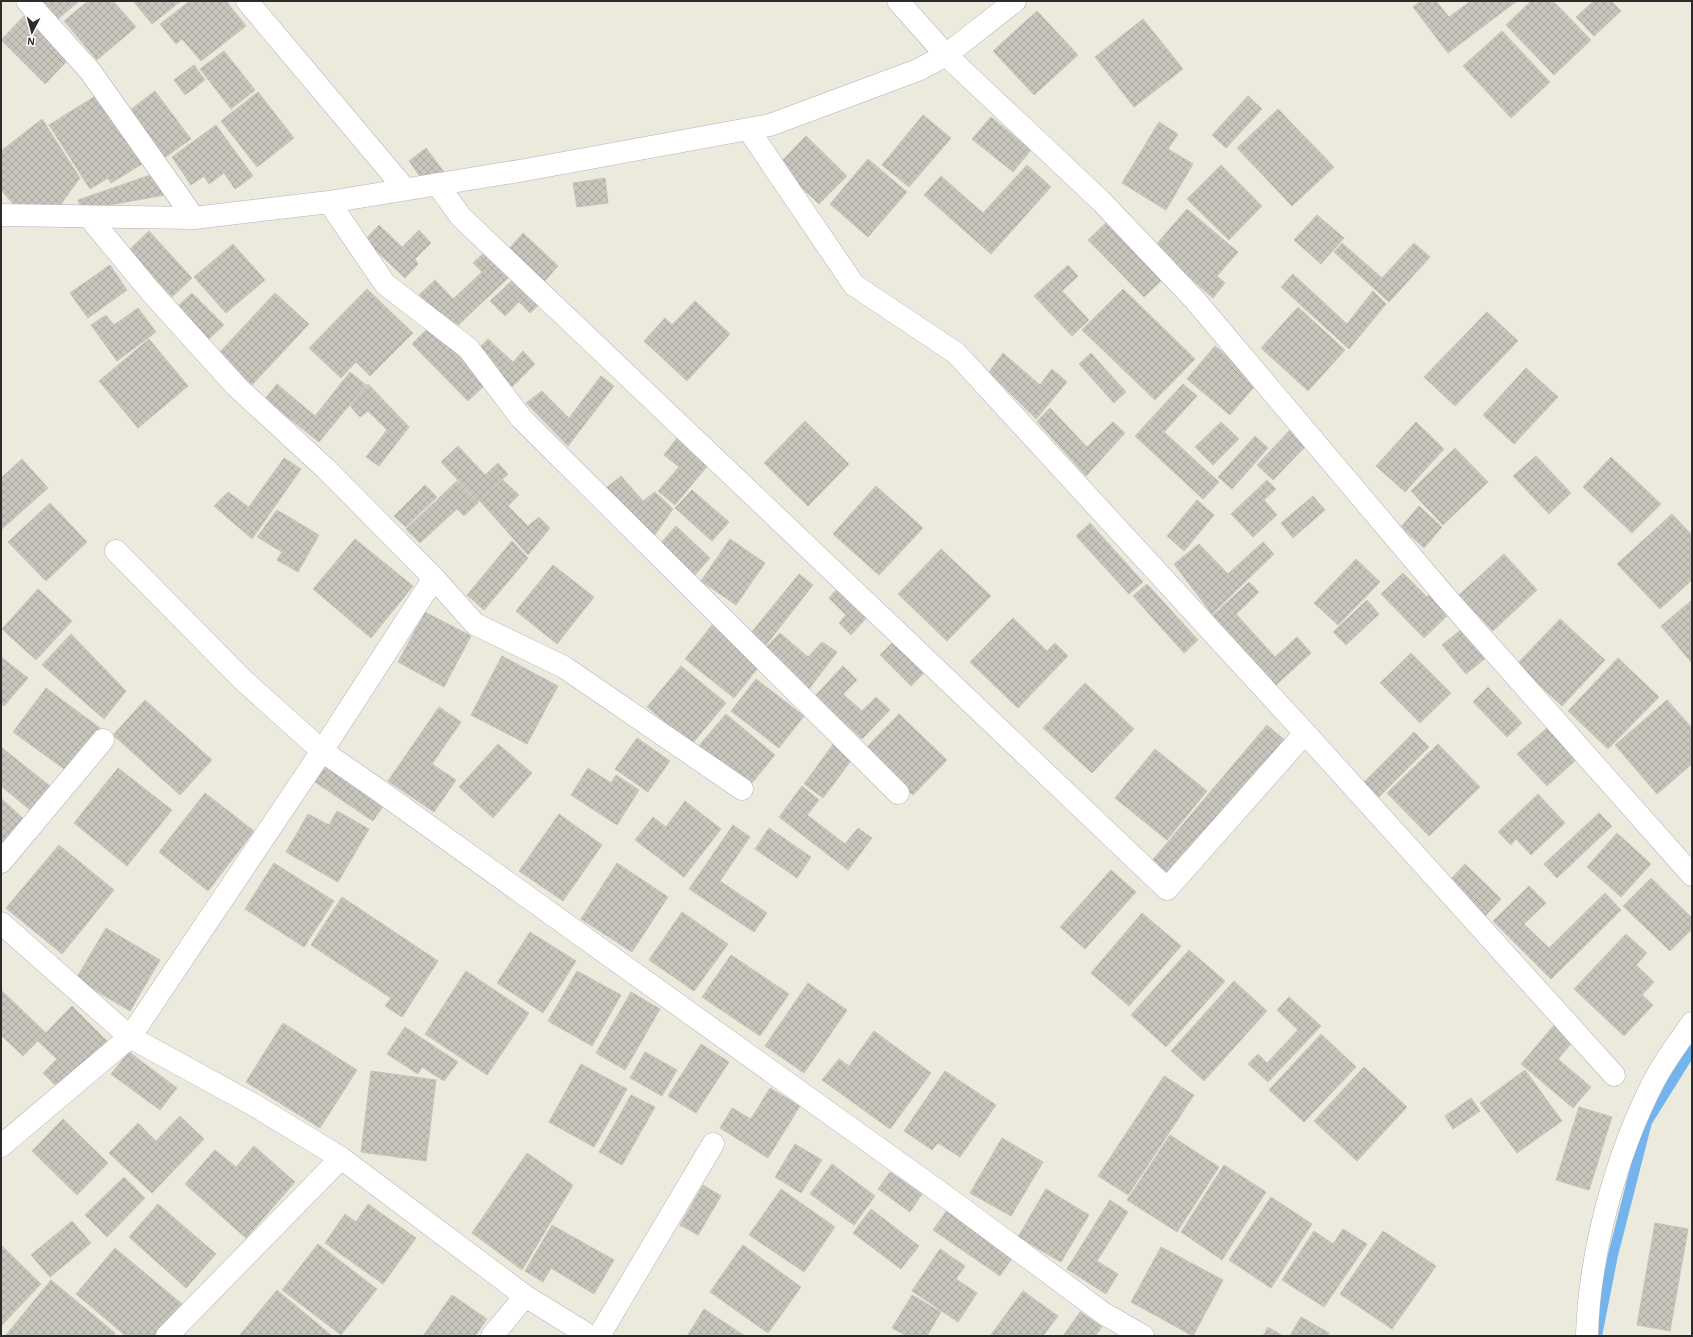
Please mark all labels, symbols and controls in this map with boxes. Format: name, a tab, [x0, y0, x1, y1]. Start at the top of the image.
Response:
north arrow	[12, 12, 52, 52]
text: N	[27, 36, 35, 47]

